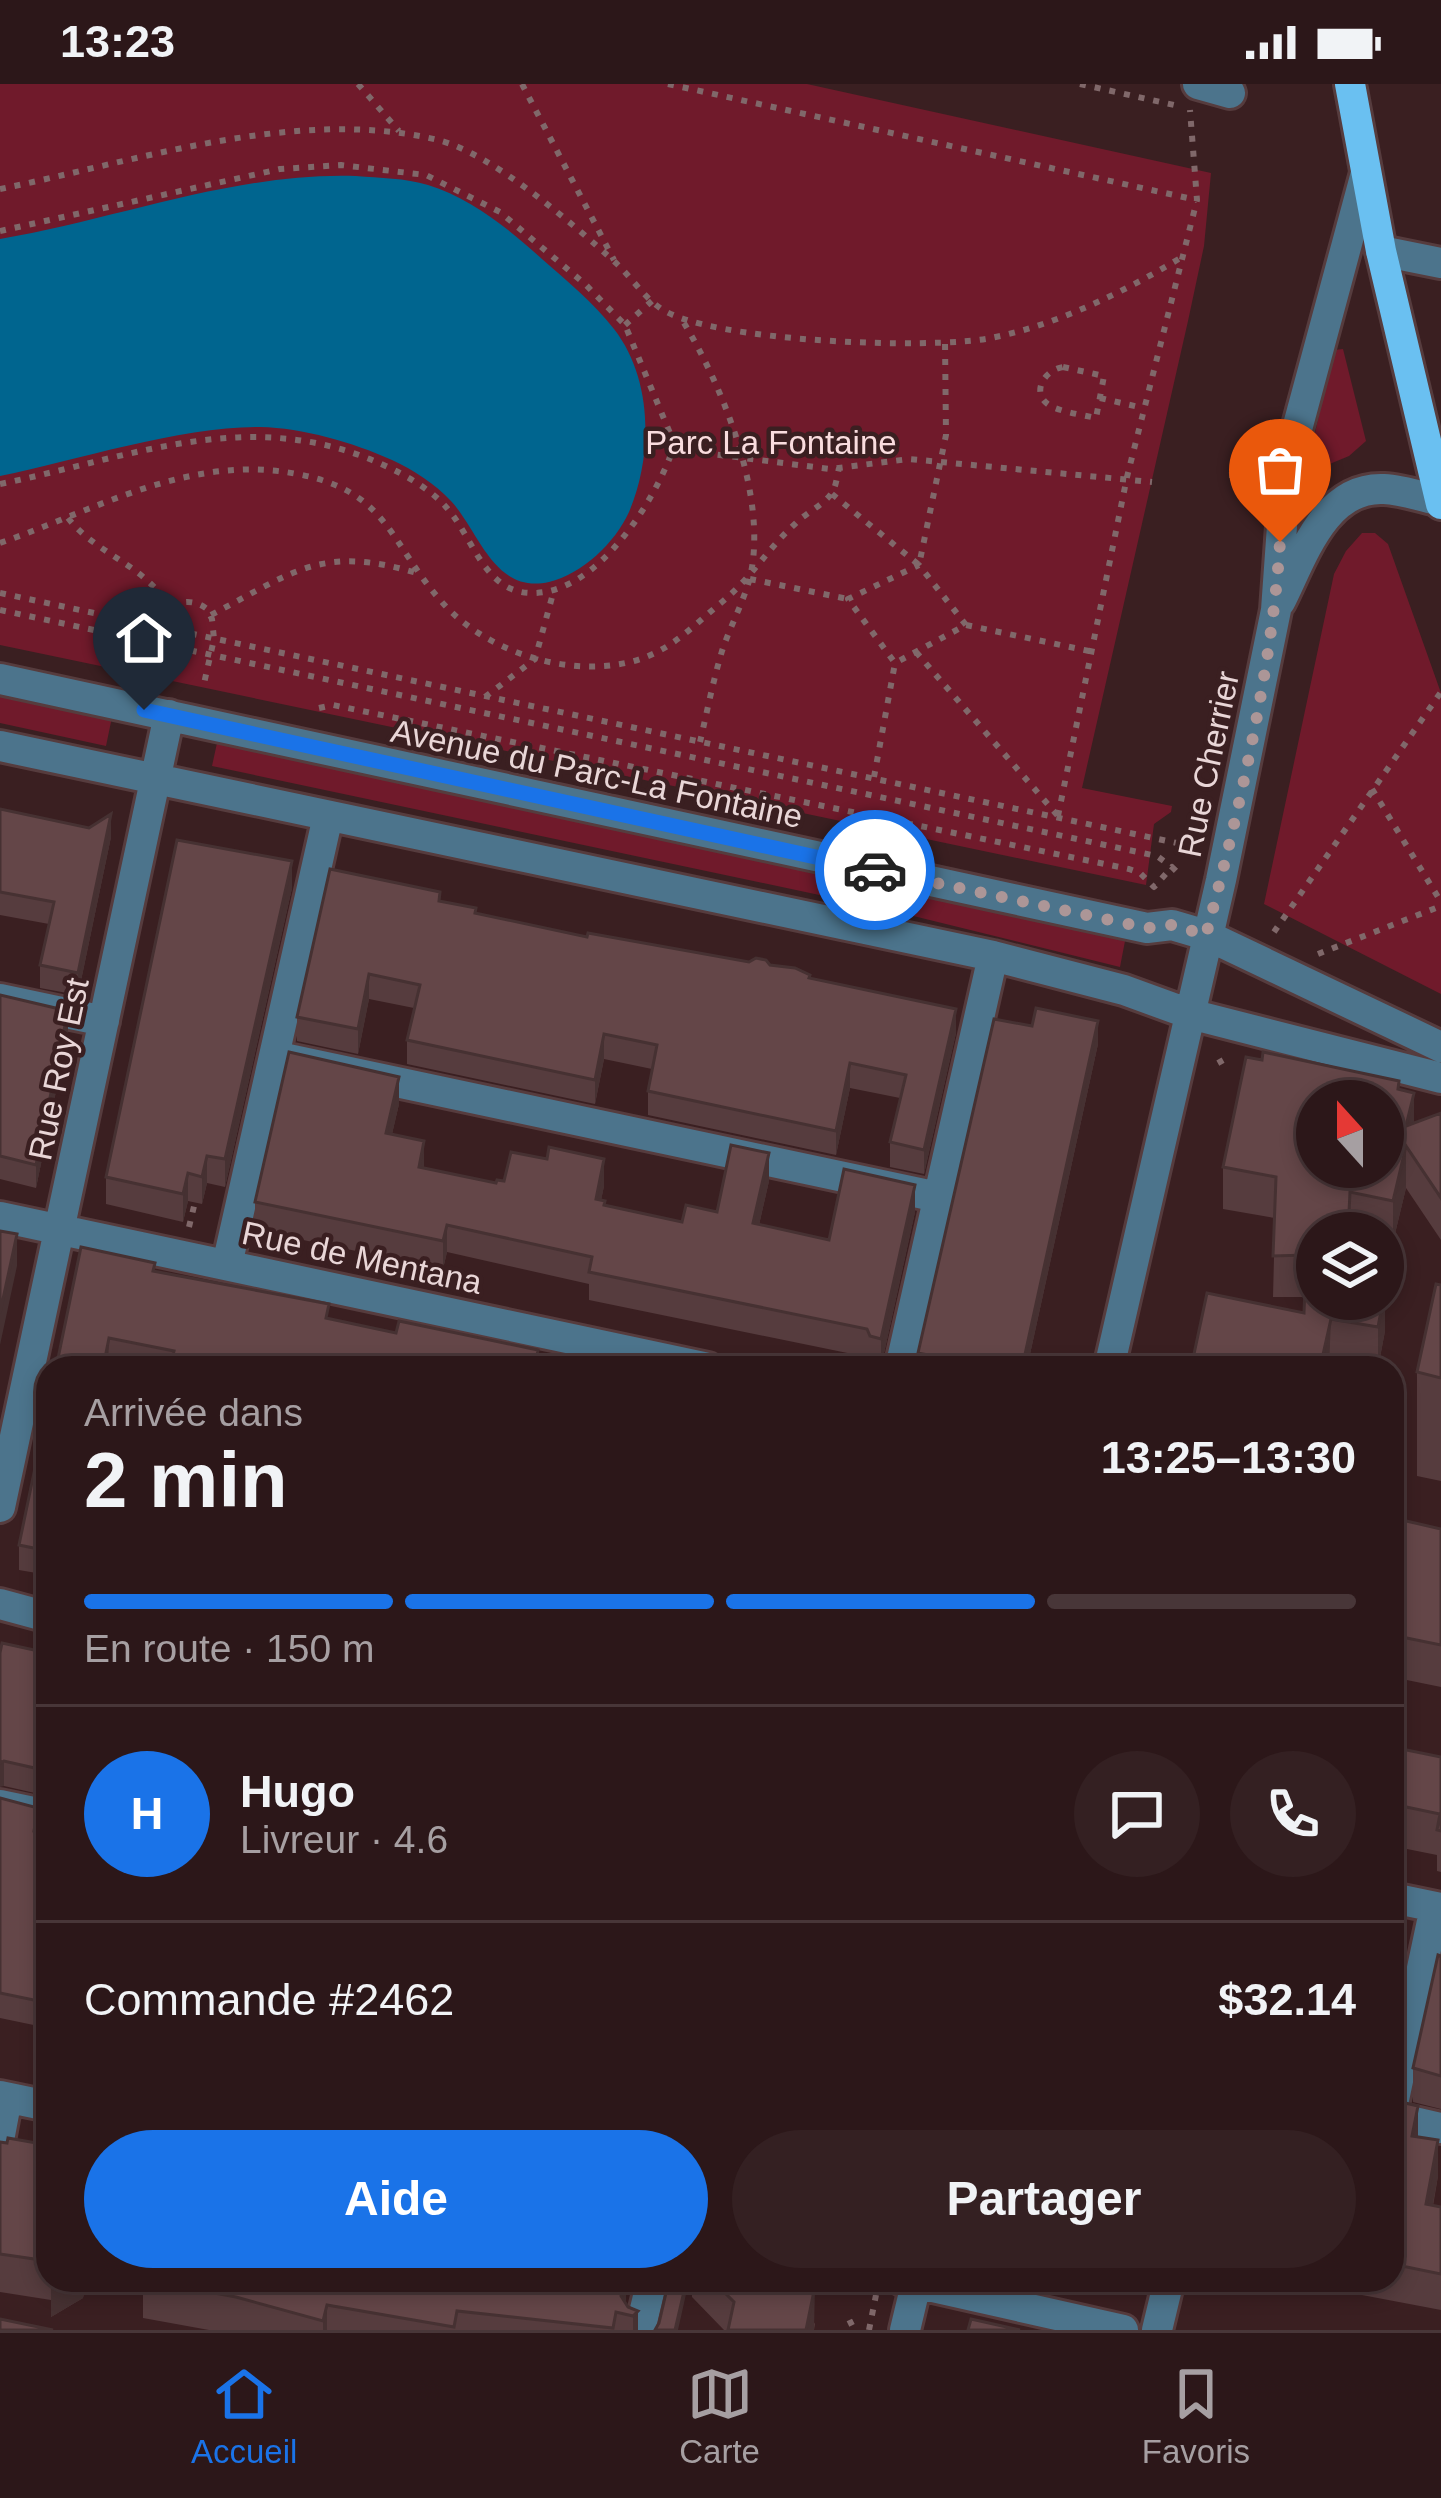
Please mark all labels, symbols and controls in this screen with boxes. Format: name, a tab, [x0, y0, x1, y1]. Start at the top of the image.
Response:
text: 13:23	[60, 16, 175, 67]
pin	[1229, 419, 1331, 542]
park label: Parc La Fontaine	[645, 424, 897, 461]
icon: bag	[1247, 437, 1313, 503]
pin	[93, 587, 195, 710]
icon: home	[111, 605, 177, 671]
street label: Rue Cherrier	[1171, 668, 1246, 860]
street label: Avenue du Parc-La Fontaine	[388, 712, 806, 835]
courier	[815, 810, 935, 930]
icon: car	[842, 837, 908, 903]
street label: Rue Roy Est	[21, 975, 96, 1164]
north arrow	[1296, 1080, 1404, 1188]
map controls	[1296, 1080, 1404, 1320]
button: layers	[1296, 1212, 1404, 1320]
street label: Rue de Mentana	[239, 1214, 486, 1301]
text: Arrivée dans	[84, 1391, 303, 1434]
text: 13:25–13:30	[1101, 1432, 1356, 1483]
text: 2 min	[84, 1436, 288, 1524]
text: En route · 150 m	[84, 1627, 374, 1670]
button: chat	[1074, 1751, 1200, 1877]
button: phone	[1230, 1751, 1356, 1877]
text: Hugo	[240, 1766, 355, 1817]
text: H	[131, 1788, 163, 1839]
text: Livreur · 4.6	[240, 1818, 448, 1861]
text: Commande #2462	[84, 1974, 454, 2025]
text: $32.14	[1218, 1974, 1356, 2025]
button: Aide	[84, 2130, 708, 2268]
button: Partager	[732, 2130, 1356, 2268]
tab: Accueil	[191, 2361, 297, 2471]
tab: Carte	[679, 2361, 760, 2471]
tab: Favoris	[1142, 2361, 1250, 2471]

